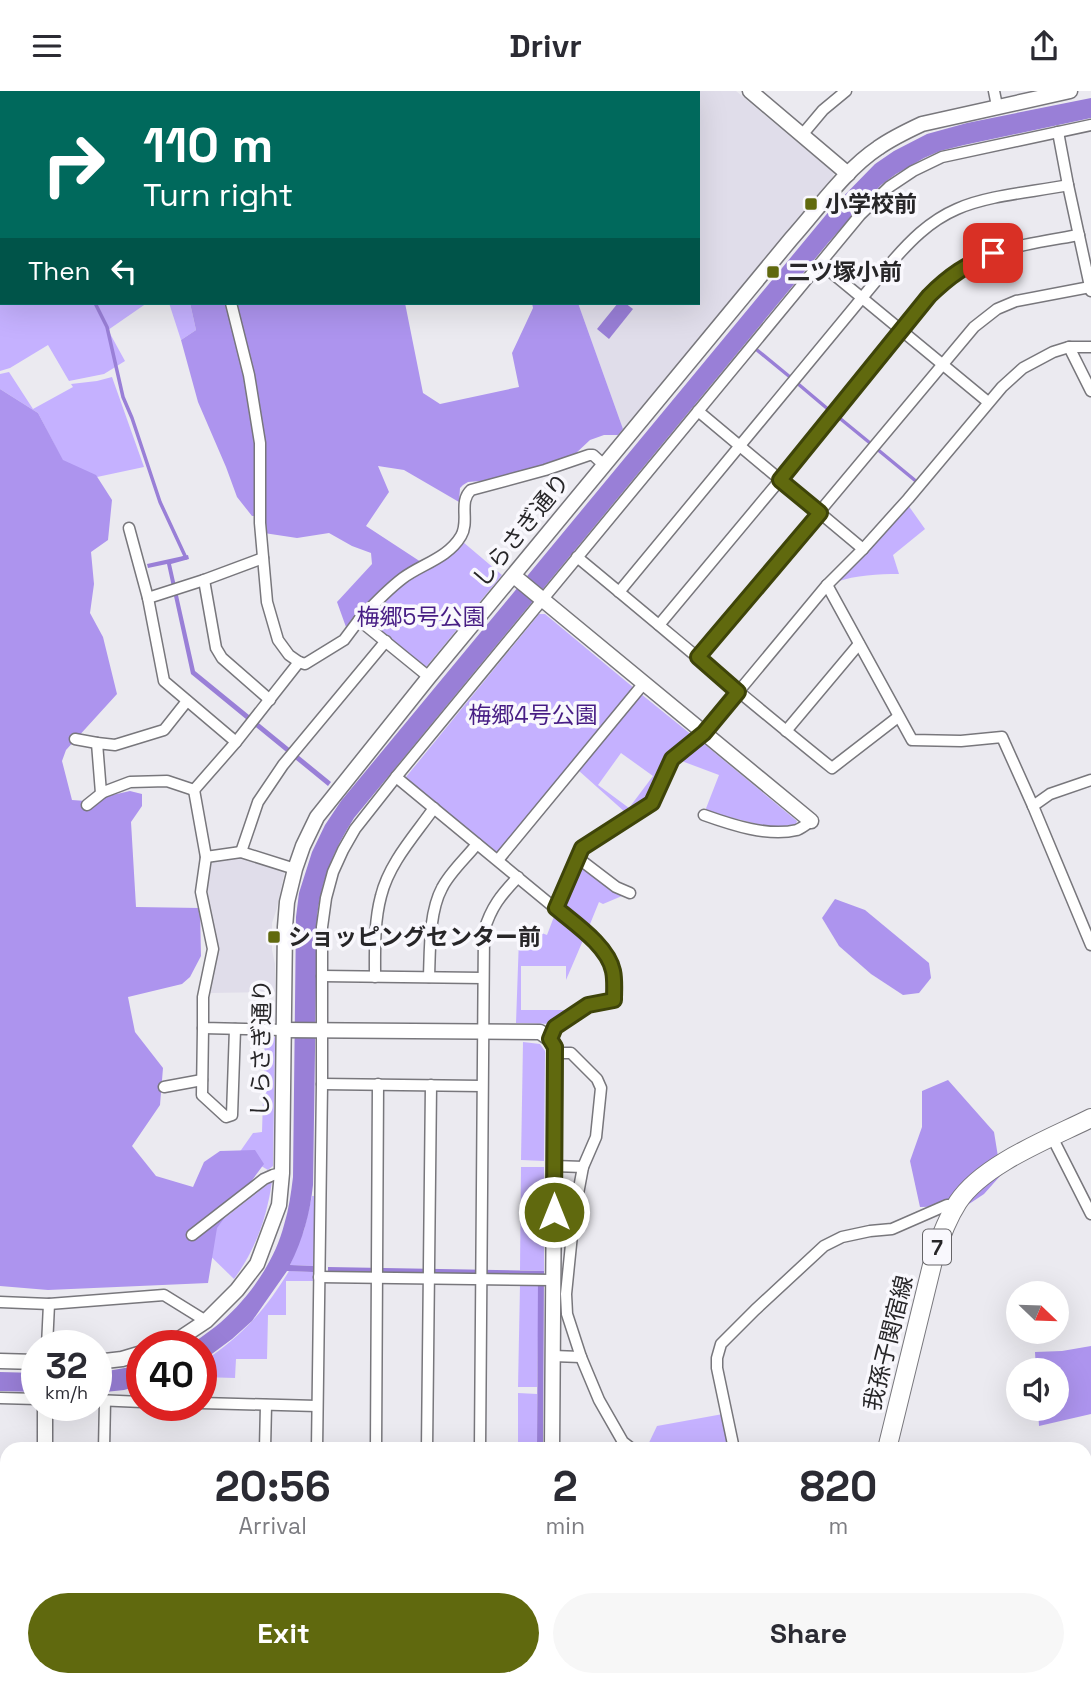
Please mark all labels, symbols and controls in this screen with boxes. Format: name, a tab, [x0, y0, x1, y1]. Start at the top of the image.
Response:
text: Drivr	[509, 26, 582, 66]
icon: menu	[28, 27, 66, 65]
icon: share	[1025, 27, 1063, 65]
text: 110 m	[143, 114, 273, 176]
icon: right	[28, 119, 119, 210]
text: Turn right	[143, 175, 293, 215]
place label: 小学校前	[825, 189, 917, 219]
marker: 小学校前	[803, 196, 819, 212]
pin	[963, 223, 1023, 283]
icon: arrive	[974, 234, 1012, 272]
icon: left	[105, 252, 143, 290]
text: Then	[28, 254, 91, 288]
place label: 二ツ塚小前	[787, 257, 902, 287]
marker: 二ツ塚小前	[765, 264, 781, 280]
street label: しらさぎ通り	[466, 467, 576, 593]
park label: 梅郷5号公園	[357, 602, 485, 632]
park label: 梅郷4号公園	[468, 700, 598, 730]
place label: ショッピングセンター前	[288, 922, 541, 952]
marker: ショッピングセンター前	[266, 929, 282, 945]
street label: しらさぎ通り	[245, 979, 277, 1117]
position arrow	[517, 1175, 591, 1249]
road number: 7	[923, 1229, 951, 1265]
street label: 我孫子関宿線	[857, 1272, 919, 1414]
north arrow	[1006, 1281, 1069, 1344]
map controls	[1006, 1281, 1069, 1421]
speed limit sign: 40	[126, 1330, 217, 1421]
text: 32	[45, 1344, 88, 1388]
button: sound	[1006, 1358, 1069, 1421]
text: km/h	[45, 1381, 88, 1404]
text: 20:56	[215, 1460, 331, 1513]
text: 2	[553, 1460, 578, 1513]
text: 820	[800, 1460, 877, 1513]
text: Arrival	[239, 1511, 307, 1541]
text: min	[545, 1511, 585, 1541]
text: m	[829, 1511, 848, 1541]
button: Exit	[28, 1593, 539, 1673]
button: Share	[553, 1593, 1064, 1673]

